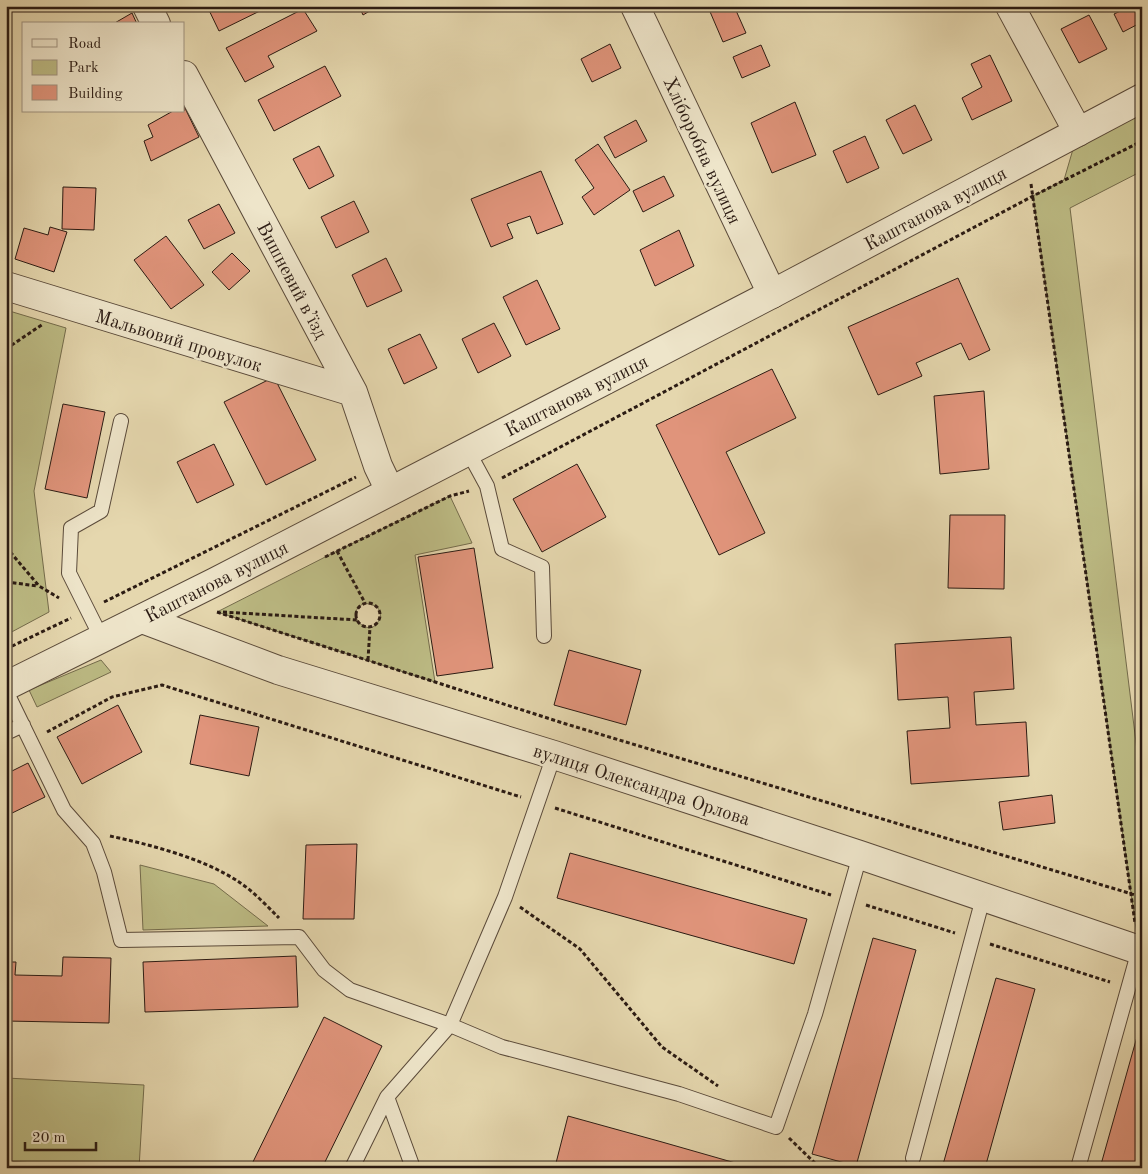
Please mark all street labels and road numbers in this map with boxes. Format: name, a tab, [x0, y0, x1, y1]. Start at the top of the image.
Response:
street label: Хліборобна вулиця	[658, 75, 743, 228]
street label: Каштанова вулиця	[862, 165, 1010, 256]
street label: Вишневий в’їзд	[252, 220, 330, 343]
street label: Мальвовий провулок	[93, 308, 264, 377]
street label: Каштанова вулиця	[502, 353, 652, 442]
street label: Каштанова вулиця	[142, 539, 292, 628]
street label: вулиця Олександра Орлова	[531, 742, 752, 831]

